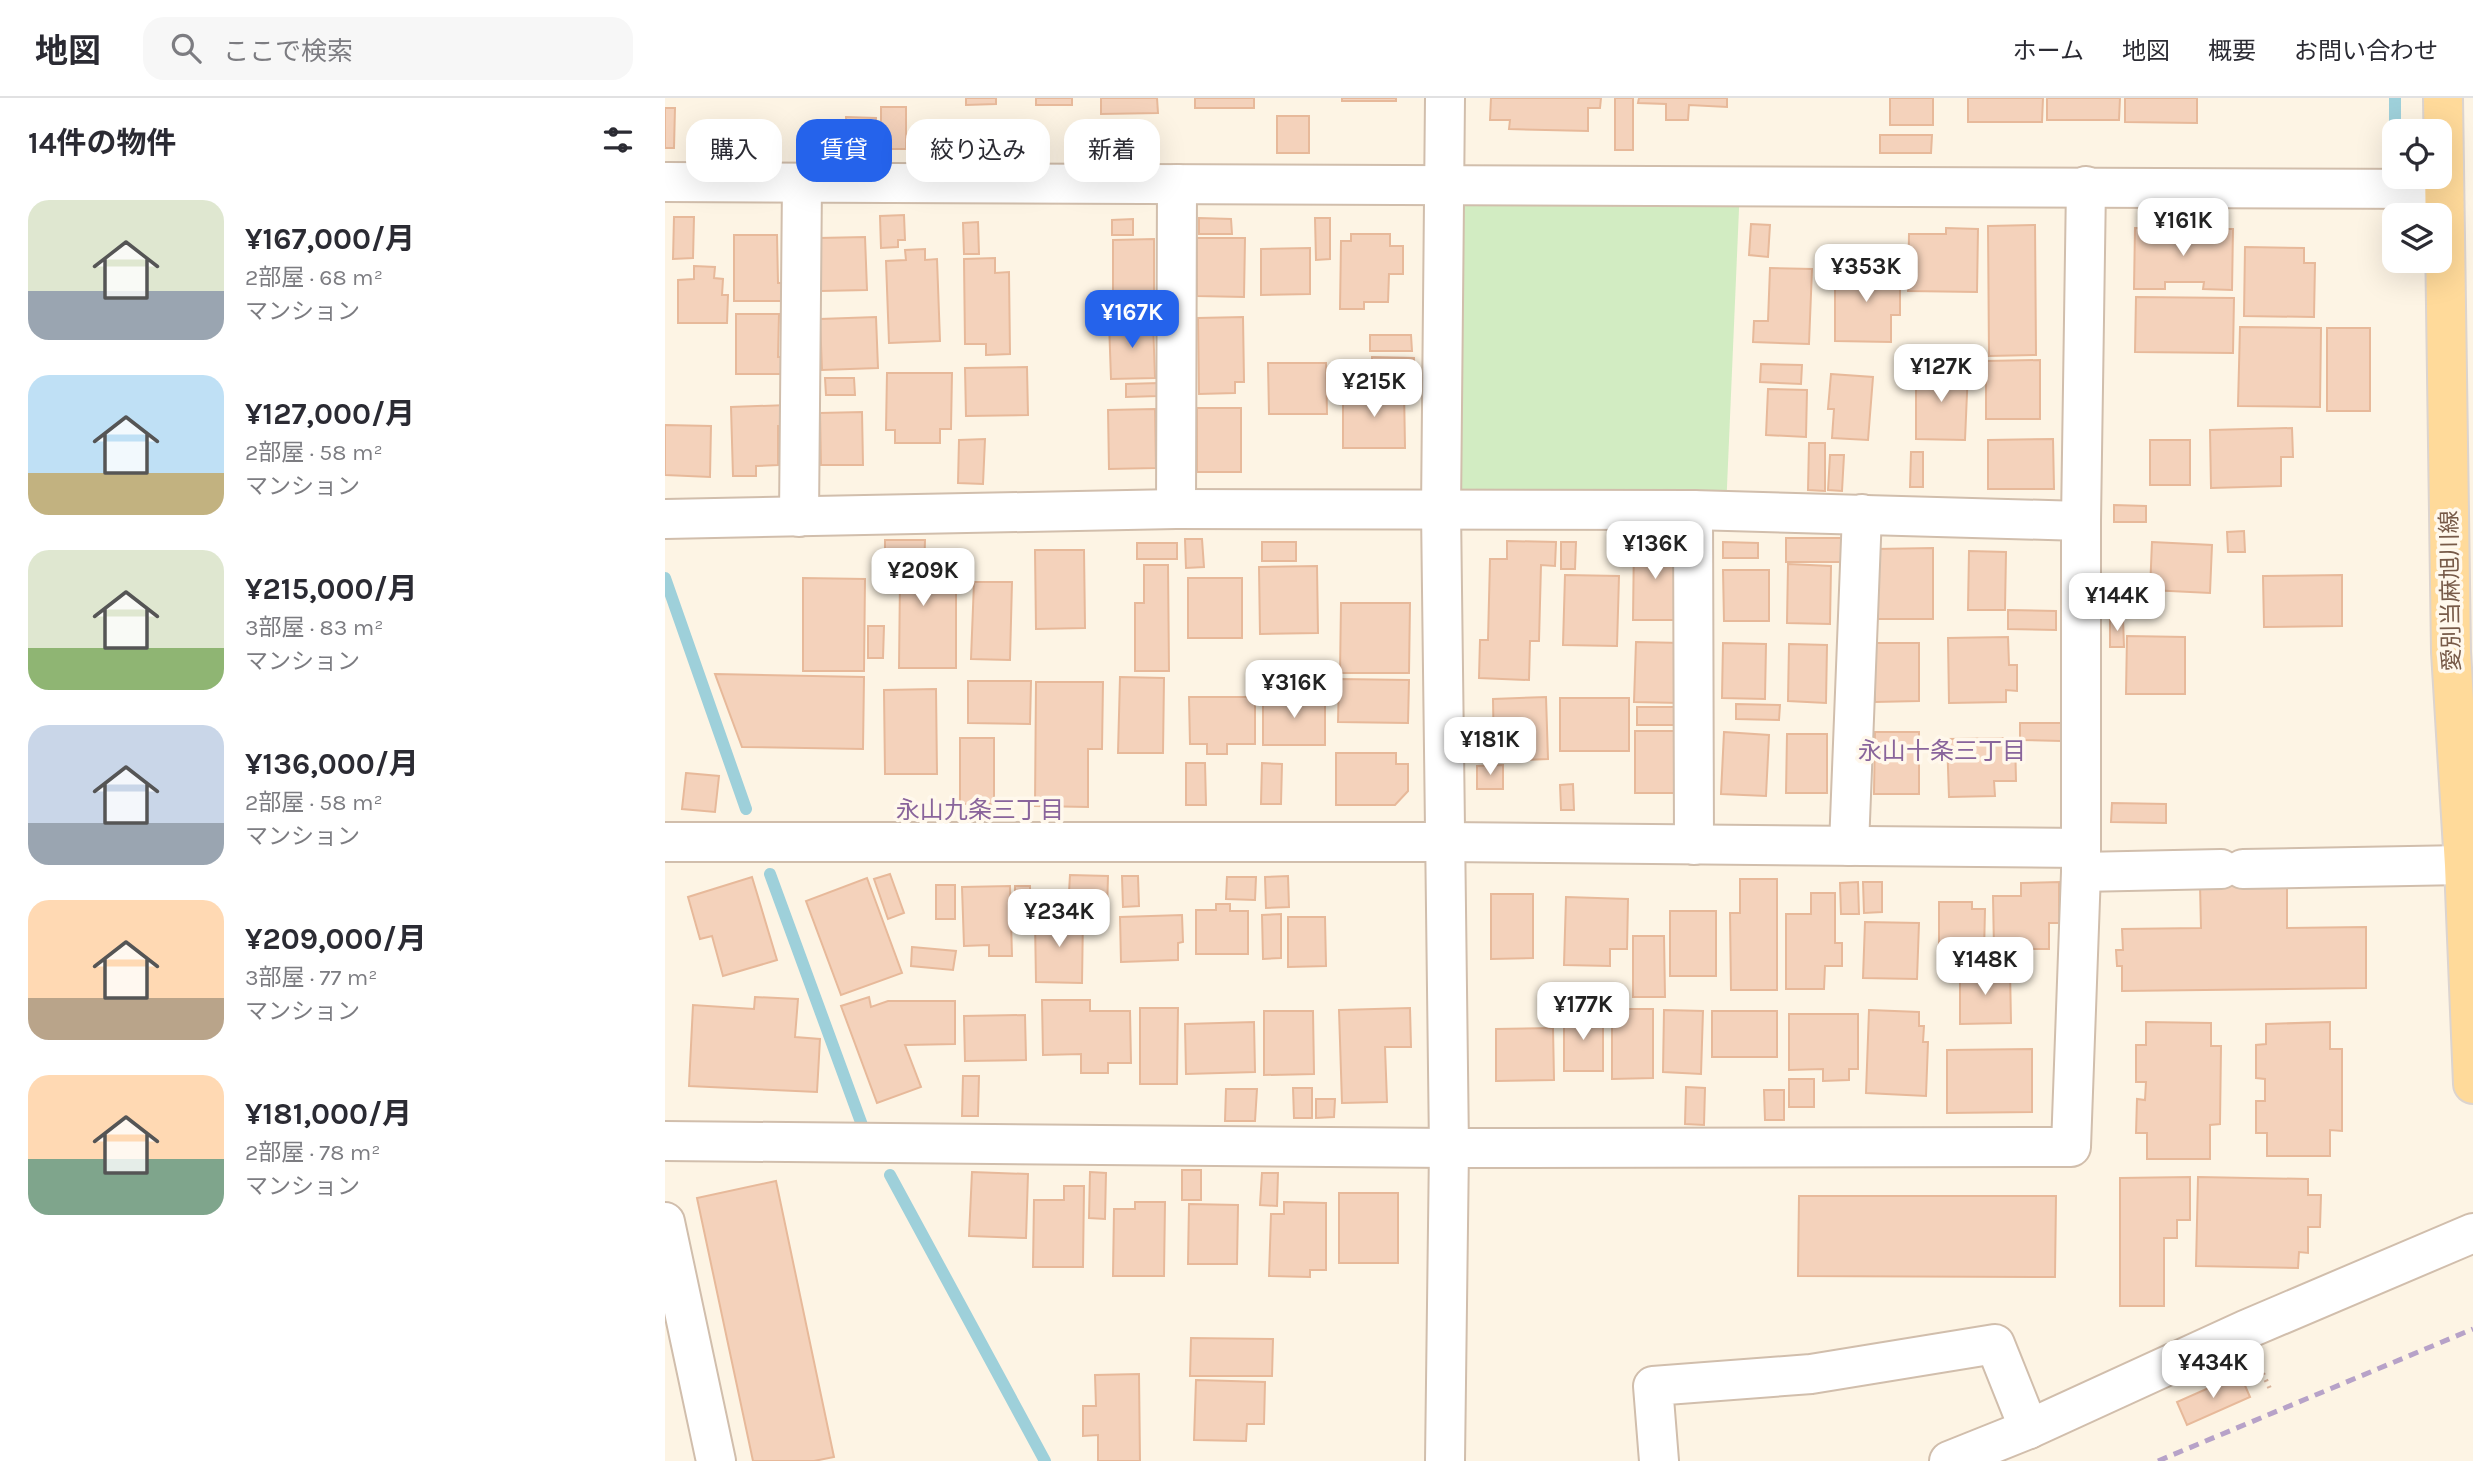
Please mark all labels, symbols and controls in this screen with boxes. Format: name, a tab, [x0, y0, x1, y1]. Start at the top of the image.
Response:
search box	[143, 17, 633, 80]
icon: search	[167, 29, 205, 67]
text: 地図	[35, 32, 101, 70]
text: ここで検索	[223, 36, 353, 67]
text: ホーム	[2013, 37, 2084, 65]
text: 地図	[2122, 37, 2170, 65]
text: 概要	[2208, 37, 2256, 65]
text: お問い合わせ	[2294, 37, 2438, 65]
chip: 購入	[686, 119, 782, 182]
chip: 賃貸	[796, 119, 892, 182]
chip: 絞り込み	[906, 119, 1050, 182]
chip: 新着	[1064, 119, 1160, 182]
map controls	[2382, 119, 2452, 273]
button: locate	[2382, 119, 2452, 189]
icon: filters	[599, 121, 637, 159]
text: 14件の物件	[28, 125, 177, 161]
pin: ¥161K	[2134, 198, 2232, 258]
button: layers	[2382, 203, 2452, 273]
text: ¥161K	[2154, 207, 2212, 234]
text: ¥167,000/月	[245, 221, 415, 257]
icon: home	[84, 228, 168, 312]
pin: ¥353K	[1817, 244, 1915, 304]
text: ¥353K	[1831, 253, 1901, 280]
text: 2部屋 · 68 m²	[245, 264, 383, 291]
pin: ¥167K	[1083, 290, 1181, 350]
text: マンション	[245, 298, 360, 325]
text: ¥167K	[1101, 299, 1163, 326]
pin: ¥127K	[1892, 344, 1990, 404]
text: ¥127K	[1910, 353, 1972, 380]
pin: ¥215K	[1325, 360, 1423, 419]
text: ¥215K	[1342, 368, 1406, 395]
text: ¥127,000/月	[245, 396, 415, 432]
icon: home	[84, 403, 168, 487]
text: 2部屋 · 58 m²	[245, 439, 383, 466]
text: マンション	[245, 473, 360, 500]
street label: 愛別当麻旭川線	[2436, 510, 2465, 672]
pin: ¥136K	[1606, 522, 1704, 581]
text: ¥136K	[1623, 530, 1688, 557]
pin: ¥209K	[874, 548, 972, 608]
text: ¥209K	[887, 557, 959, 584]
text: ¥215,000/月	[245, 571, 418, 607]
pin: ¥144K	[2068, 574, 2166, 633]
icon: home	[84, 578, 168, 662]
text: ¥144K	[2085, 582, 2149, 609]
text: 3部屋 · 83 m²	[245, 614, 384, 641]
text: マンション	[245, 648, 360, 675]
pin: ¥316K	[1245, 660, 1343, 720]
text: ¥316K	[1262, 669, 1327, 696]
pin: ¥181K	[1441, 718, 1539, 777]
text: ¥181K	[1460, 726, 1520, 753]
district label: 永山十条三丁目	[1858, 737, 2026, 765]
text: ¥136,000/月	[245, 746, 419, 782]
icon: home	[84, 753, 168, 837]
text: 2部屋 · 58 m²	[245, 789, 383, 816]
district label: 永山九条三丁目	[896, 796, 1064, 824]
text: マンション	[245, 823, 360, 850]
pin: ¥234K	[1010, 890, 1108, 949]
text: ¥234K	[1024, 898, 1094, 925]
text: ¥209,000/月	[245, 921, 427, 957]
icon: home	[84, 928, 168, 1012]
pin: ¥148K	[1936, 937, 2034, 997]
text: ¥148K	[1952, 946, 2018, 973]
text: 3部屋 · 77 m²	[245, 964, 377, 991]
pin: ¥177K	[1534, 982, 1632, 1042]
text: ¥177K	[1553, 991, 1613, 1018]
text: マンション	[245, 998, 360, 1025]
text: ¥181,000/月	[245, 1096, 412, 1132]
icon: home	[84, 1103, 168, 1187]
text: 2部屋 · 78 m²	[245, 1139, 381, 1166]
text: マンション	[245, 1173, 360, 1200]
pin: ¥434K	[2164, 1340, 2262, 1400]
text: ¥434K	[2178, 1349, 2248, 1376]

